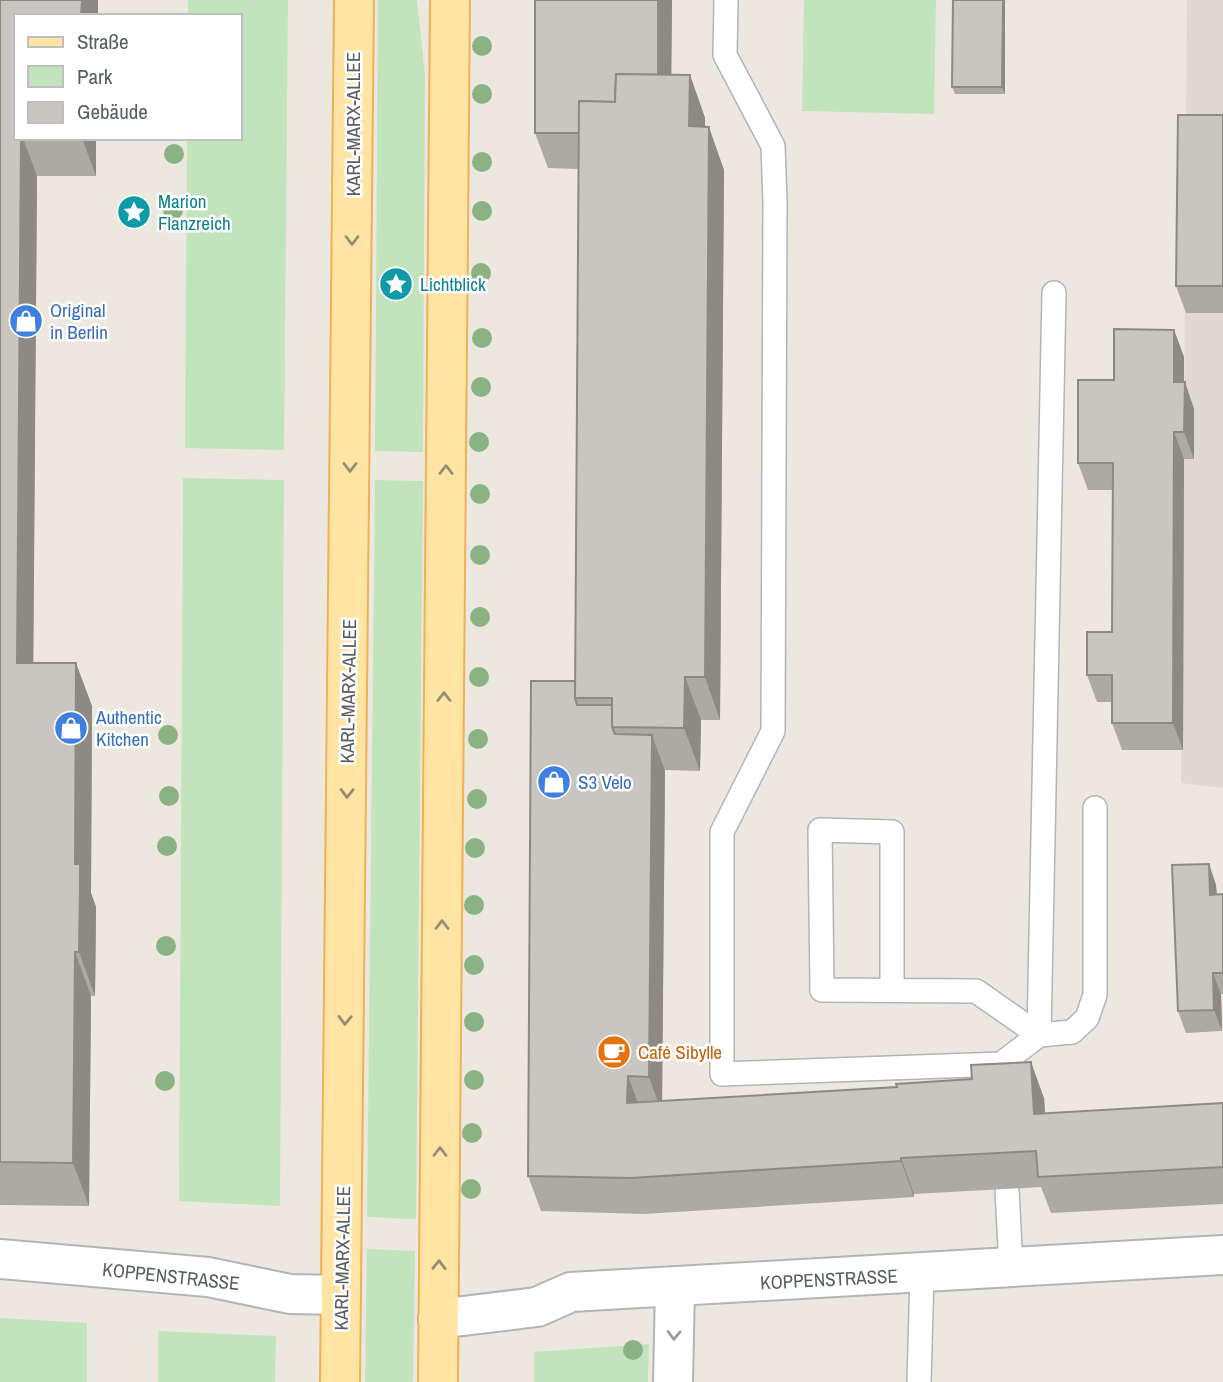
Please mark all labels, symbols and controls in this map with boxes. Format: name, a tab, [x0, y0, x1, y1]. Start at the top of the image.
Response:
legend	[14, 14, 242, 140]
text: Straße	[77, 27, 129, 56]
street label: KARL-MARX-ALLEE	[340, 52, 366, 196]
text: Park	[77, 62, 113, 91]
text: Gebäude	[77, 97, 148, 126]
place label: Marion Flanzreich	[158, 188, 231, 236]
place icon: Marion Flanzreich	[115, 193, 153, 231]
one-way arrow	[344, 235, 360, 245]
place icon: Lichtblick	[377, 265, 415, 303]
place label: Lichtblick	[420, 271, 486, 297]
place label: Original in Berlin	[50, 297, 108, 345]
shop icon: Original in Berlin	[7, 302, 45, 340]
one-way arrow	[342, 462, 358, 473]
one-way arrow	[438, 464, 454, 474]
street label: KARL-MARX-ALLEE	[334, 618, 362, 764]
one-way arrow	[436, 691, 452, 702]
place label: Authentic Kitchen	[95, 704, 162, 752]
shop icon: Authentic Kitchen	[52, 709, 90, 747]
shop icon: S3 Velo	[535, 763, 573, 801]
place label: S3 Velo	[578, 769, 632, 795]
one-way arrow	[339, 788, 355, 798]
one-way arrow	[434, 919, 450, 929]
one-way arrow	[337, 1015, 353, 1026]
cafe icon: Café Sibylle	[595, 1033, 633, 1071]
place label: Café Sibylle	[638, 1039, 722, 1065]
one-way arrow	[432, 1146, 448, 1157]
street label: KARL-MARX-ALLEE	[328, 1185, 356, 1331]
street label: KOPPENSTRASSE	[101, 1256, 241, 1296]
one-way arrow	[431, 1259, 447, 1270]
street label: KOPPENSTRASSE	[760, 1262, 898, 1296]
one-way arrow	[666, 1330, 682, 1341]

